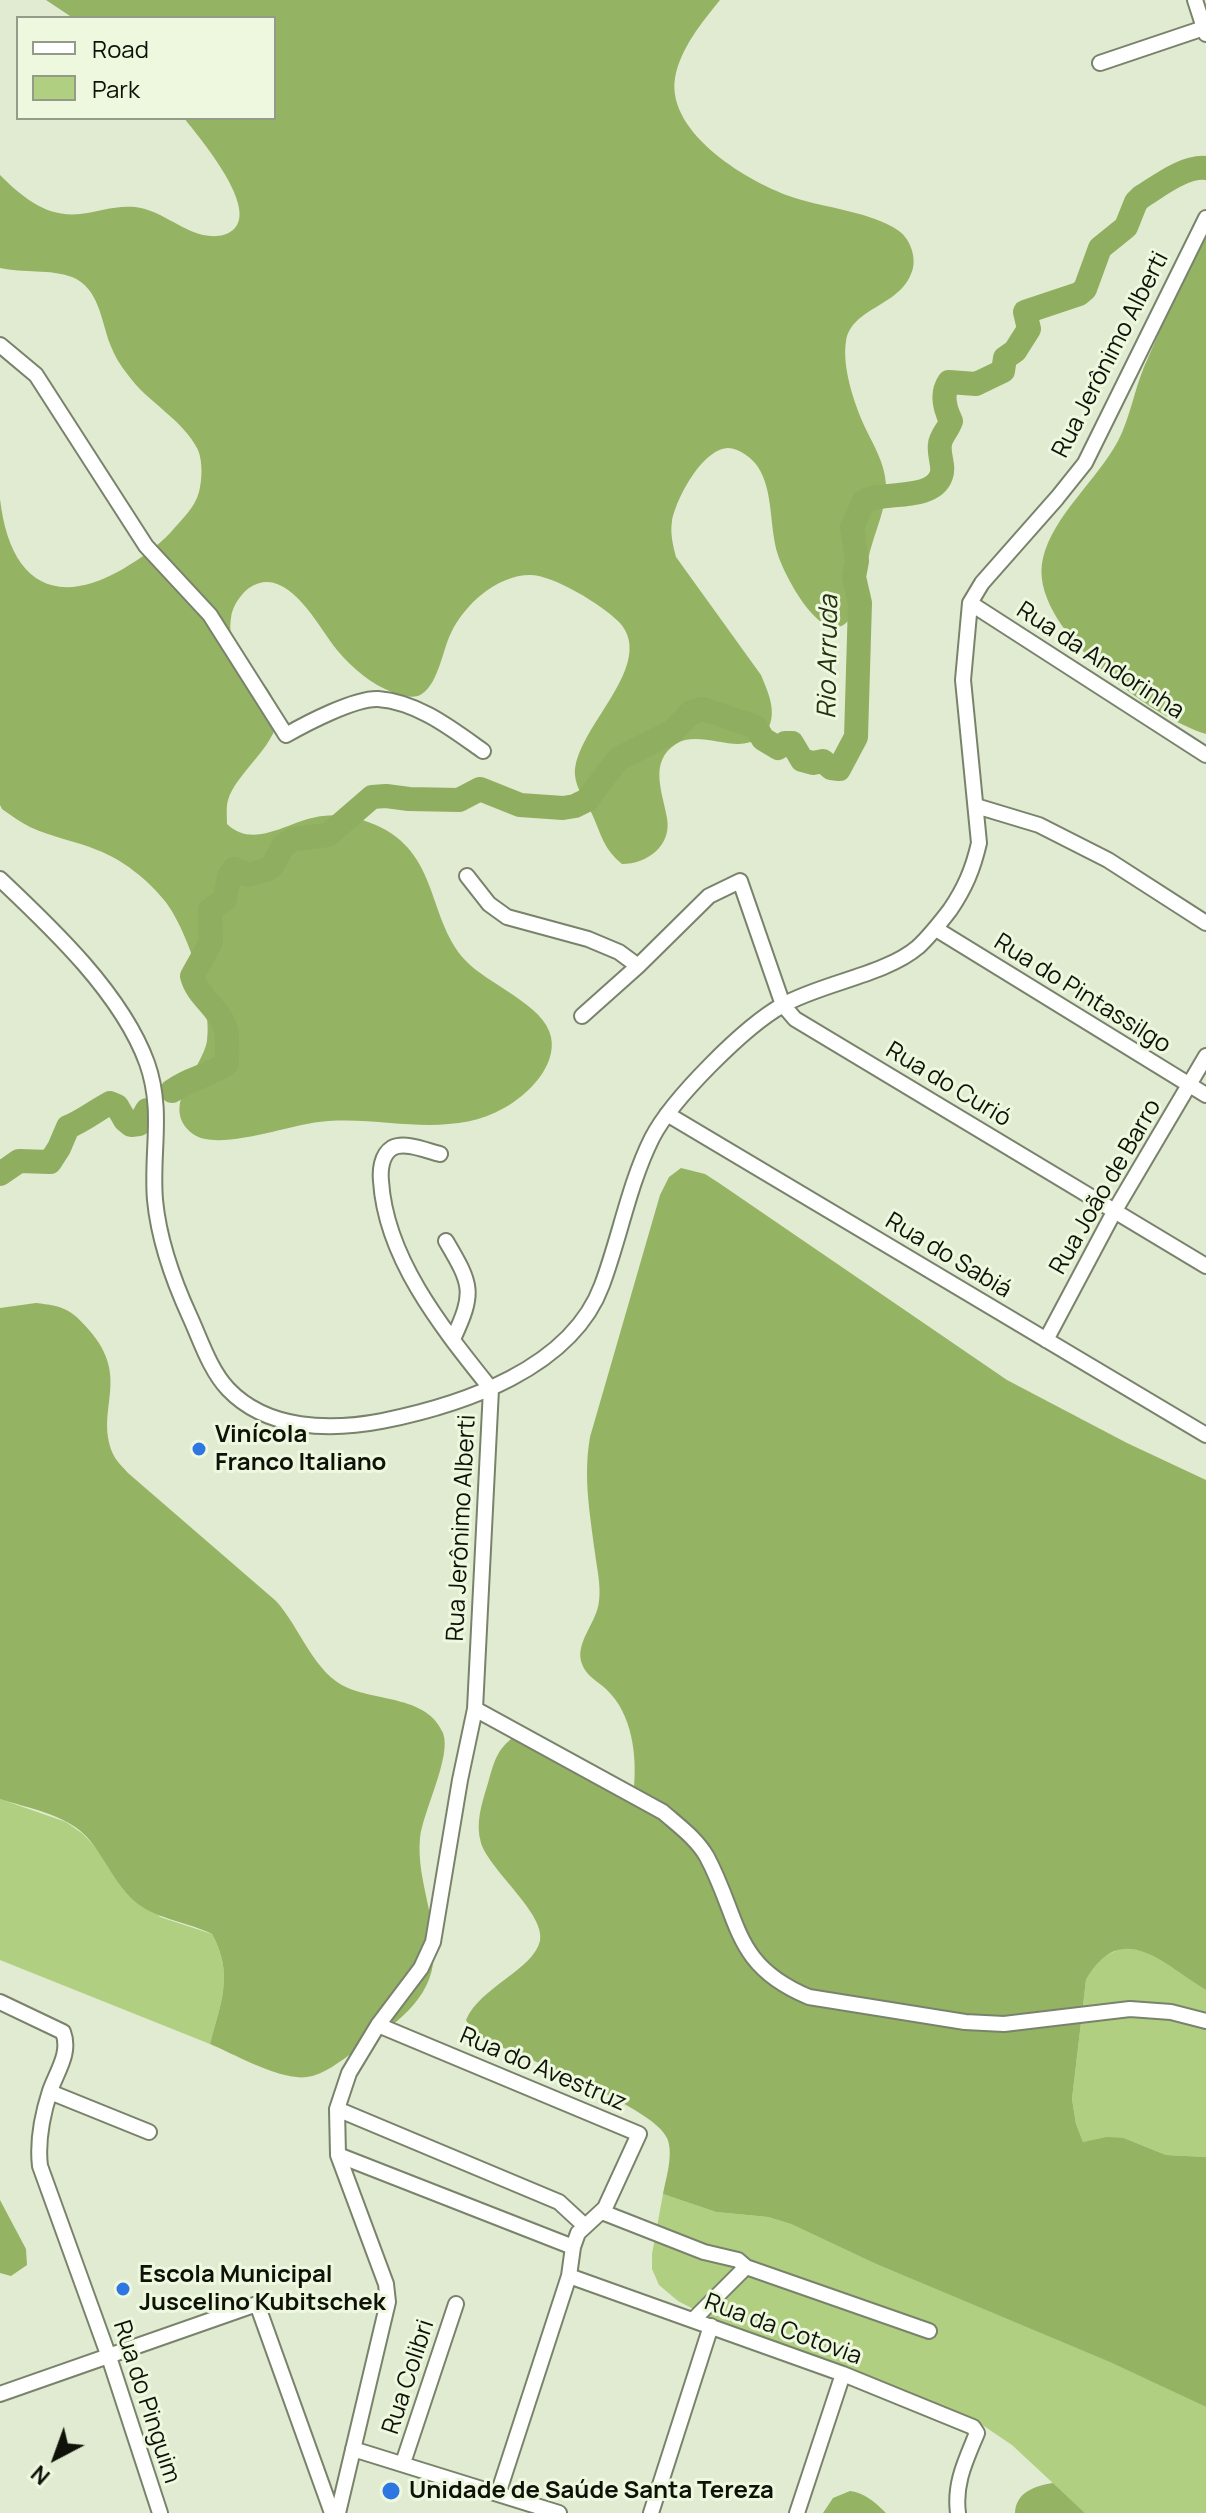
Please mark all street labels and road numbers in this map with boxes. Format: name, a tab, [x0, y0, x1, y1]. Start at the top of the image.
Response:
street label: Rua Jerônimo Alberti	[1047, 247, 1175, 463]
street label: Rua da Andorinha	[1011, 596, 1189, 726]
street label: Rua do Pintassilgo	[988, 928, 1176, 1060]
street label: Rua do Curió	[880, 1036, 1016, 1134]
street label: Rua João de Barro	[1044, 1094, 1168, 1280]
street label: Rua do Sabiá	[880, 1207, 1016, 1305]
street label: Rua Jerônimo Alberti	[442, 1414, 482, 1642]
street label: Rua do Avestruz	[455, 2022, 631, 2118]
street label: Rua da Cotovia	[700, 2288, 866, 2372]
street label: Rua Colibri	[377, 2316, 441, 2438]
street label: Rua do Pinguim	[106, 2317, 186, 2487]

